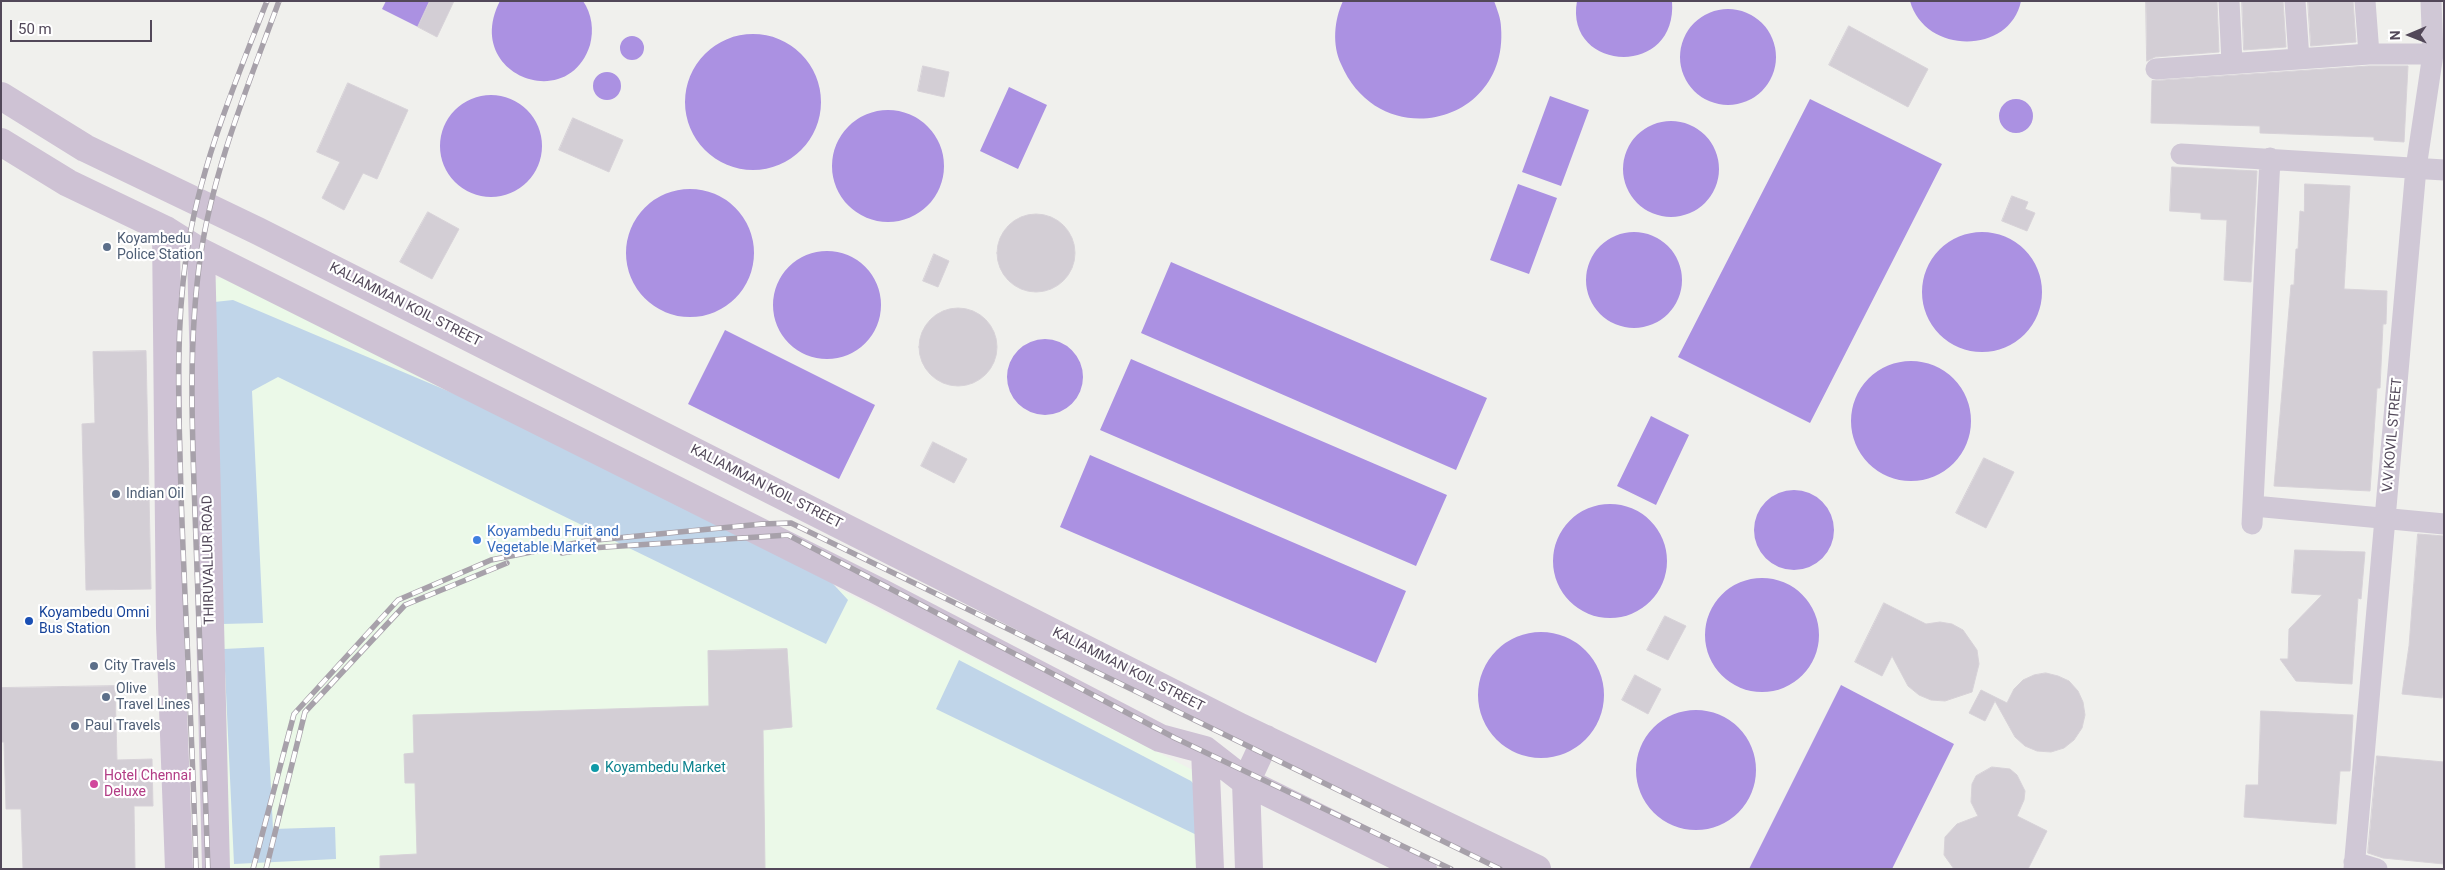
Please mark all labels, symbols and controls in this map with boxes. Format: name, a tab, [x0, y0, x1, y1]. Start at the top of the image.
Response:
scale bar	[12, 10, 155, 42]
north arrow	[2385, 10, 2435, 60]
text: 50 m	[18, 20, 52, 38]
text: N	[2387, 30, 2403, 40]
place label: Koyambedu Police Station	[117, 231, 203, 264]
marker: Koyambedu Police Station	[101, 241, 113, 253]
street label: KALIAMMAN KOIL STREET	[326, 259, 484, 351]
street label: V.V KOVIL STREET	[2380, 377, 2406, 493]
street label: KALIAMMAN KOIL STREET	[687, 441, 845, 533]
place label: Indian Oil	[126, 486, 184, 502]
marker: Indian Oil	[110, 488, 122, 500]
street label: THIRUVALLUR ROAD	[199, 495, 219, 625]
place label: Koyambedu Fruit and Vegetable Market	[487, 524, 619, 556]
marker: Koyambedu Fruit and Vegetable Market	[471, 534, 483, 546]
place label: Koyambedu Omni Bus Station	[39, 605, 149, 638]
marker: Koyambedu Omni Bus Station	[23, 615, 35, 627]
street label: KALIAMMAN KOIL STREET	[1049, 624, 1207, 716]
place label: City Travels	[104, 658, 176, 674]
marker: City Travels	[88, 660, 100, 672]
place label: Olive Travel Lines	[116, 681, 190, 714]
marker: Olive Travel Lines	[100, 691, 112, 703]
place label: Paul Travels	[85, 718, 161, 734]
marker: Paul Travels	[69, 720, 81, 732]
place label: Koyambedu Market	[605, 760, 726, 776]
marker: Koyambedu Market	[589, 762, 601, 774]
place label: Hotel Chennai Deluxe	[104, 768, 192, 800]
marker: Hotel Chennai Deluxe	[88, 778, 100, 790]

